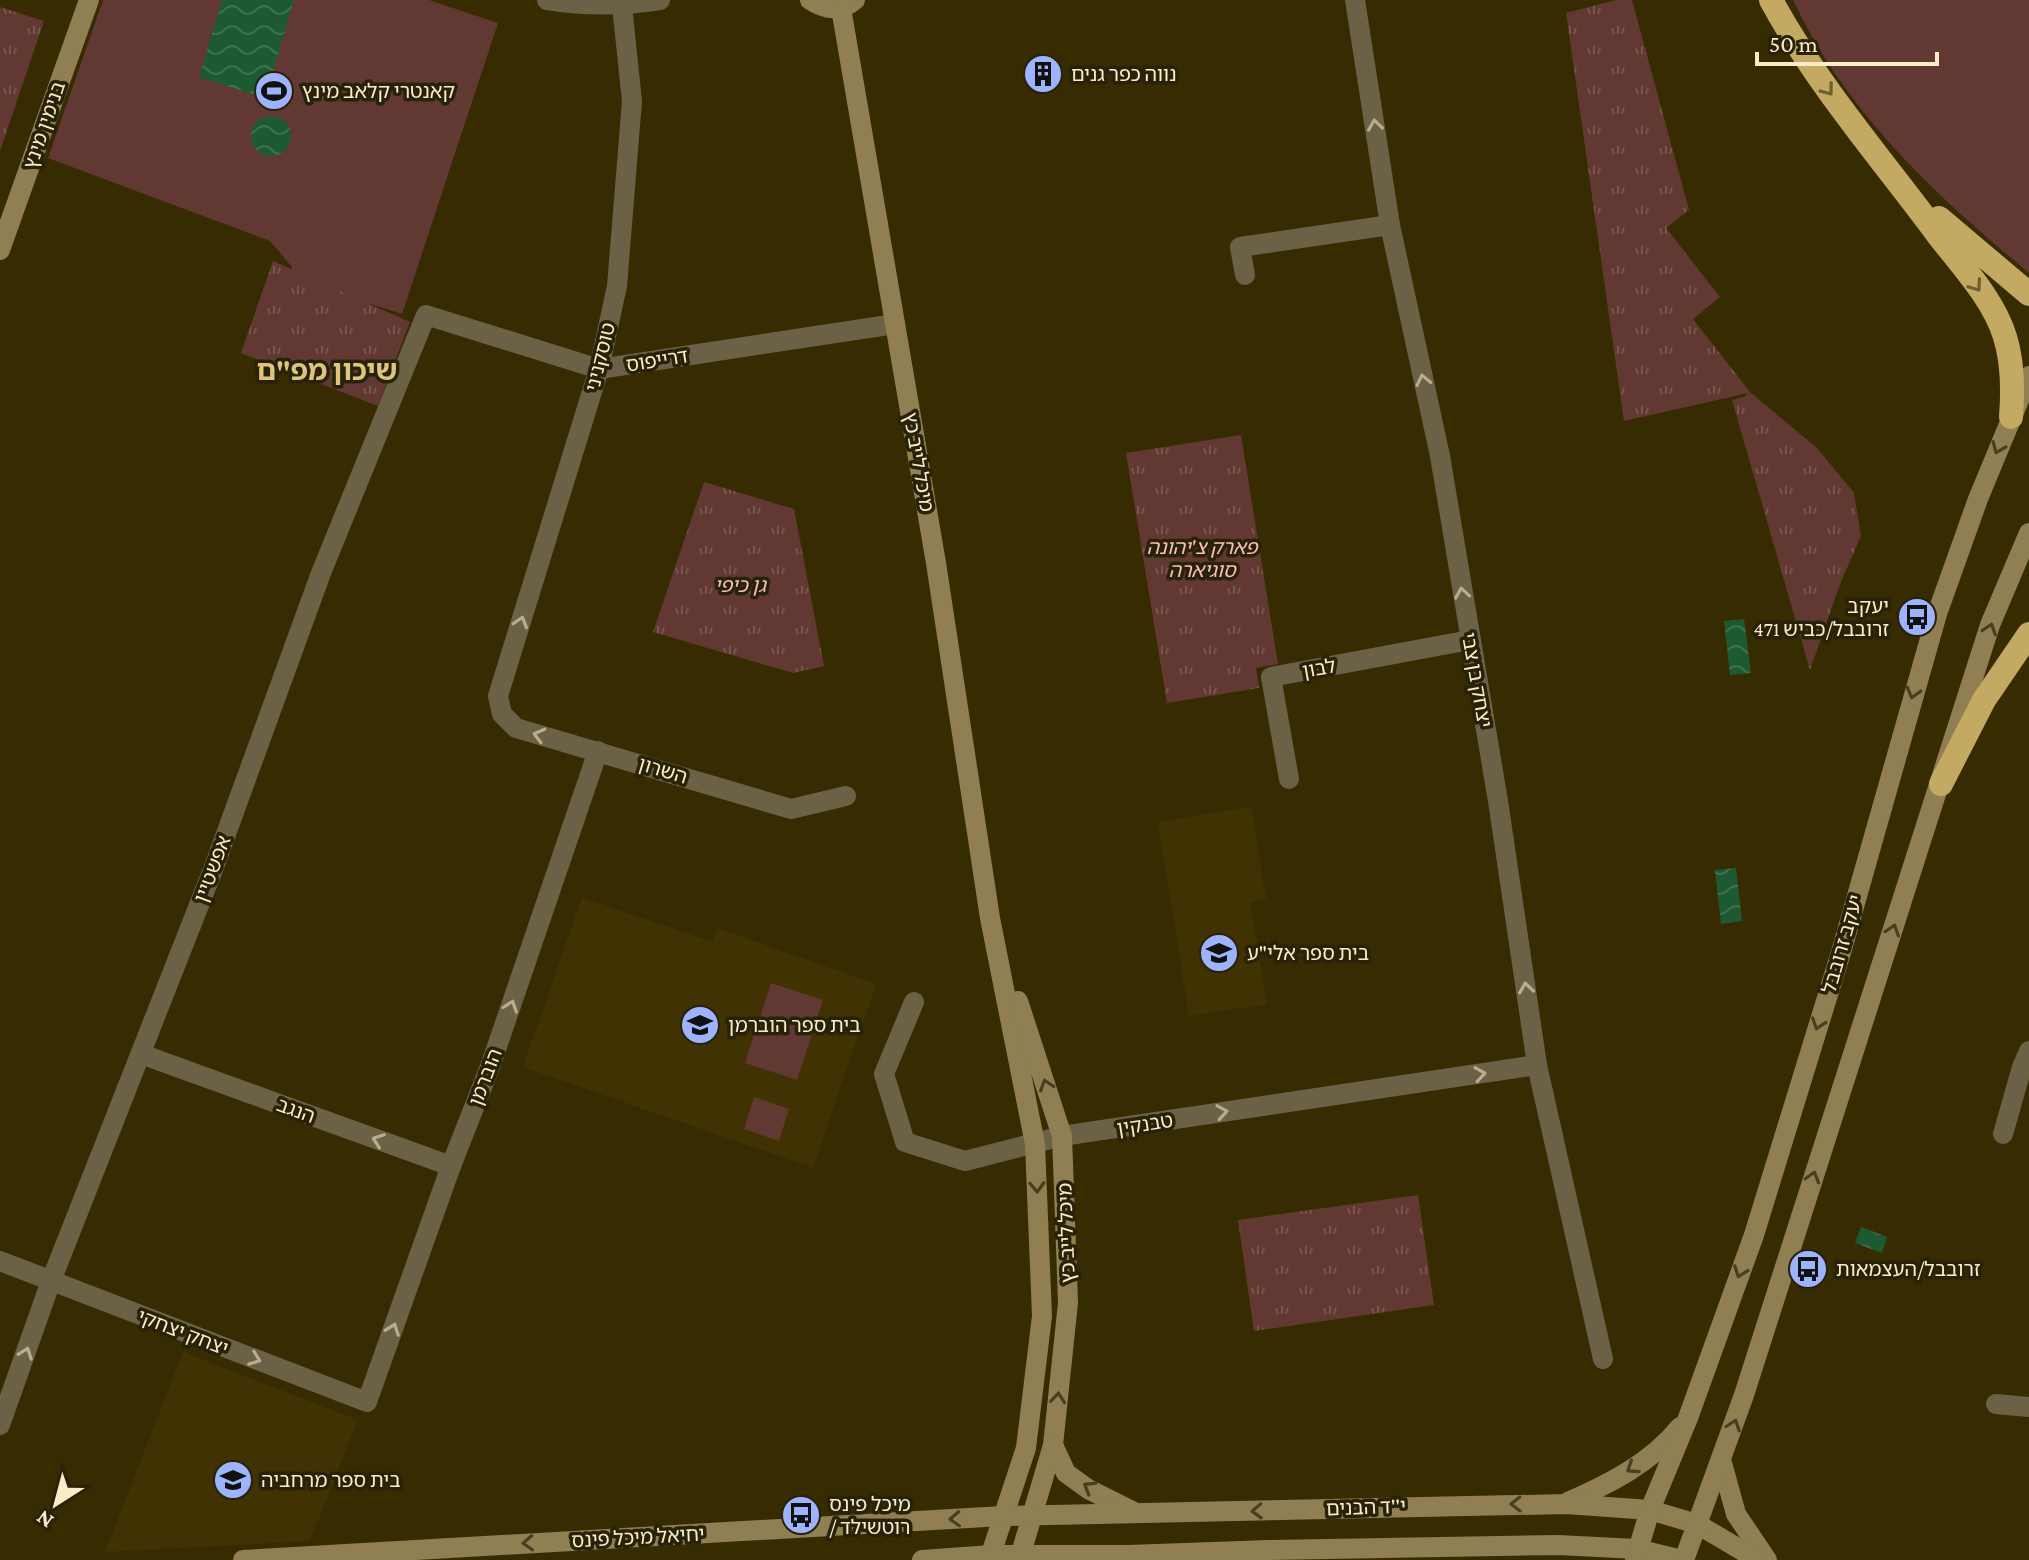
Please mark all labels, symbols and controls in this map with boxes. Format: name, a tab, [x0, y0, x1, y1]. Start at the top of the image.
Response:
scale bar	[1757, 16, 1937, 66]
text: 50 m	[1769, 30, 1818, 57]
building icon: נווה כפר גנים	[1022, 53, 1064, 95]
place label: נווה כפר גנים	[1071, 63, 1177, 85]
sports icon: קאנטרי קלאב מינץ	[253, 70, 295, 112]
street label: בנימין מינץ	[19, 78, 69, 172]
place label: קאנטרי קלאב מינץ	[302, 80, 455, 102]
one-way arrow	[1818, 81, 1832, 95]
one-way arrow	[1368, 118, 1385, 131]
one-way arrow	[1966, 277, 1980, 291]
street label: טוסקניני	[581, 320, 619, 394]
street label: דרייפוס	[624, 344, 690, 376]
district label: שיכון מפ"ם	[256, 355, 398, 386]
one-way arrow	[1415, 374, 1432, 387]
street label: מיכל לייב כץ	[899, 411, 939, 513]
one-way arrow	[1992, 440, 2008, 454]
park label: פארק צ'יהונה סוגיארה	[1146, 536, 1260, 581]
park label: גן כיפי	[714, 574, 767, 596]
one-way arrow	[1454, 586, 1471, 600]
place label: יעקב זרובבל/כביש 471	[1753, 595, 1889, 640]
bus stop icon: יעקב זרובבל/כביש 471	[1896, 596, 1938, 638]
one-way arrow	[512, 615, 528, 629]
one-way arrow	[1980, 623, 1996, 637]
street label: יצחק בן צבי	[1458, 631, 1496, 729]
street label: לבון	[1301, 654, 1337, 682]
one-way arrow	[1906, 686, 1922, 700]
one-way arrow	[532, 727, 546, 744]
street label: השרון	[636, 752, 690, 788]
street label: אפשטיין	[189, 833, 235, 905]
street label: יעקב זרובבל	[1817, 892, 1867, 996]
one-way arrow	[1884, 924, 1900, 938]
school or university icon: בית ספר אלי"ע	[1198, 932, 1240, 974]
place label: בית ספר אלי"ע	[1247, 942, 1369, 964]
one-way arrow	[1518, 981, 1535, 995]
one-way arrow	[501, 999, 517, 1013]
school or university icon: בית ספר הוברמן	[679, 1004, 721, 1046]
place label: בית ספר הוברמן	[728, 1014, 861, 1036]
one-way arrow	[1811, 1017, 1827, 1030]
street label: הוברמן	[464, 1045, 506, 1109]
one-way arrow	[1473, 1066, 1486, 1083]
one-way arrow	[1039, 1079, 1055, 1093]
street label: הנגב	[274, 1093, 318, 1127]
one-way arrow	[1216, 1104, 1229, 1121]
street label: טבנקין	[1115, 1109, 1175, 1139]
one-way arrow	[371, 1133, 385, 1149]
one-way arrow	[1803, 1171, 1819, 1185]
one-way arrow	[1028, 1181, 1045, 1194]
street label: מיכל לייב כץ	[1053, 1182, 1079, 1284]
bus stop icon: זרובבל/העצמאות	[1787, 1248, 1829, 1290]
place label: זרובבל/העצמאות	[1836, 1258, 1981, 1280]
one-way arrow	[1733, 1264, 1750, 1278]
street label: יצחק יצחקי	[135, 1305, 231, 1359]
one-way arrow	[383, 1323, 400, 1337]
one-way arrow	[16, 1347, 32, 1361]
one-way arrow	[247, 1349, 261, 1366]
one-way arrow	[1050, 1391, 1067, 1404]
one-way arrow	[1725, 1419, 1741, 1433]
one-way arrow	[1627, 1458, 1641, 1473]
school or university icon: בית ספר מרחביה	[212, 1459, 254, 1501]
north arrow	[16, 1464, 96, 1544]
place label: בית ספר מרחביה	[261, 1469, 401, 1491]
one-way arrow	[1083, 1482, 1097, 1497]
place label: מיכל פינס / רוטשילד	[829, 1493, 911, 1538]
bus stop icon: מיכל פינס / רוטשילד	[780, 1494, 822, 1536]
street label: י''ד הבנים	[1326, 1495, 1406, 1519]
one-way arrow	[1509, 1495, 1522, 1513]
one-way arrow	[1250, 1502, 1263, 1520]
text: N	[31, 1505, 58, 1534]
one-way arrow	[948, 1510, 961, 1527]
street label: יחיאל מיכל פינס	[571, 1523, 705, 1551]
one-way arrow	[521, 1534, 534, 1551]

